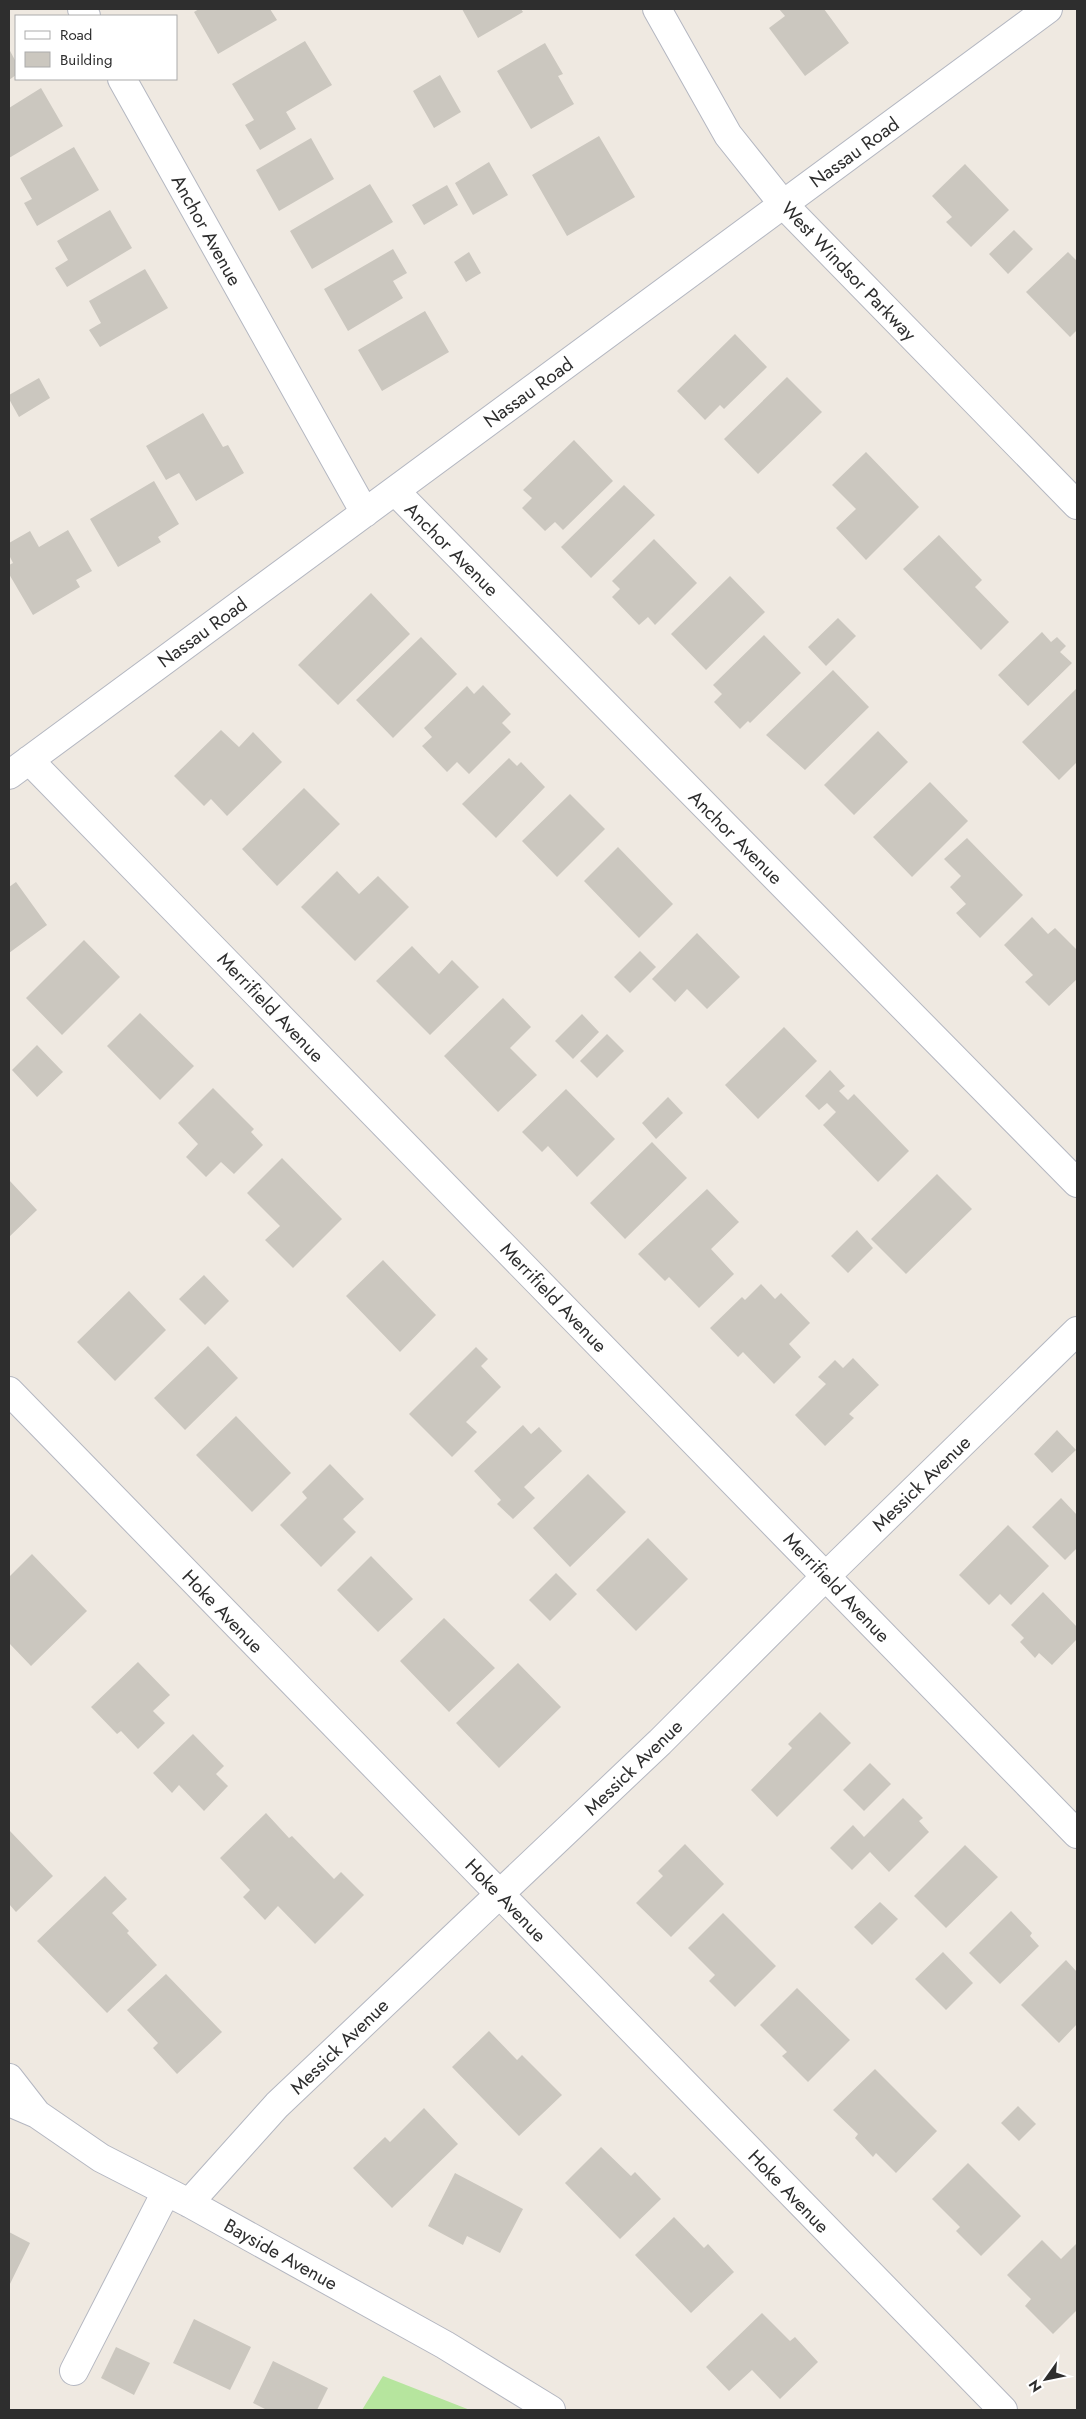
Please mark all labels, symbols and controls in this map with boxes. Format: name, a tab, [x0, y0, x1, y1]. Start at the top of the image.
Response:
legend	[15, 15, 178, 80]
text: Road	[60, 24, 92, 46]
text: Building	[60, 49, 112, 71]
street label: Nassau Road	[804, 111, 905, 194]
street label: Anchor Avenue	[165, 170, 248, 291]
street label: West Windsor Parkway	[775, 196, 923, 347]
street label: Nassau Road	[478, 351, 579, 434]
street label: Anchor Avenue	[398, 496, 505, 603]
street label: Nassau Road	[152, 591, 253, 674]
street label: Anchor Avenue	[682, 784, 789, 891]
street label: Merrifield Avenue	[211, 946, 330, 1068]
street label: Merrifield Avenue	[494, 1236, 613, 1358]
street label: Messick Avenue	[866, 1429, 977, 1537]
street label: Merrifield Avenue	[777, 1526, 896, 1648]
street label: Hoke Avenue	[176, 1564, 270, 1659]
street label: Messick Avenue	[578, 1713, 689, 1821]
street label: Hoke Avenue	[459, 1853, 553, 1948]
street label: Messick Avenue	[284, 1992, 395, 2100]
street label: Hoke Avenue	[742, 2144, 836, 2239]
street label: Bayside Avenue	[219, 2212, 343, 2297]
north arrow	[1021, 2354, 1071, 2404]
text: N	[1024, 2376, 1047, 2396]

